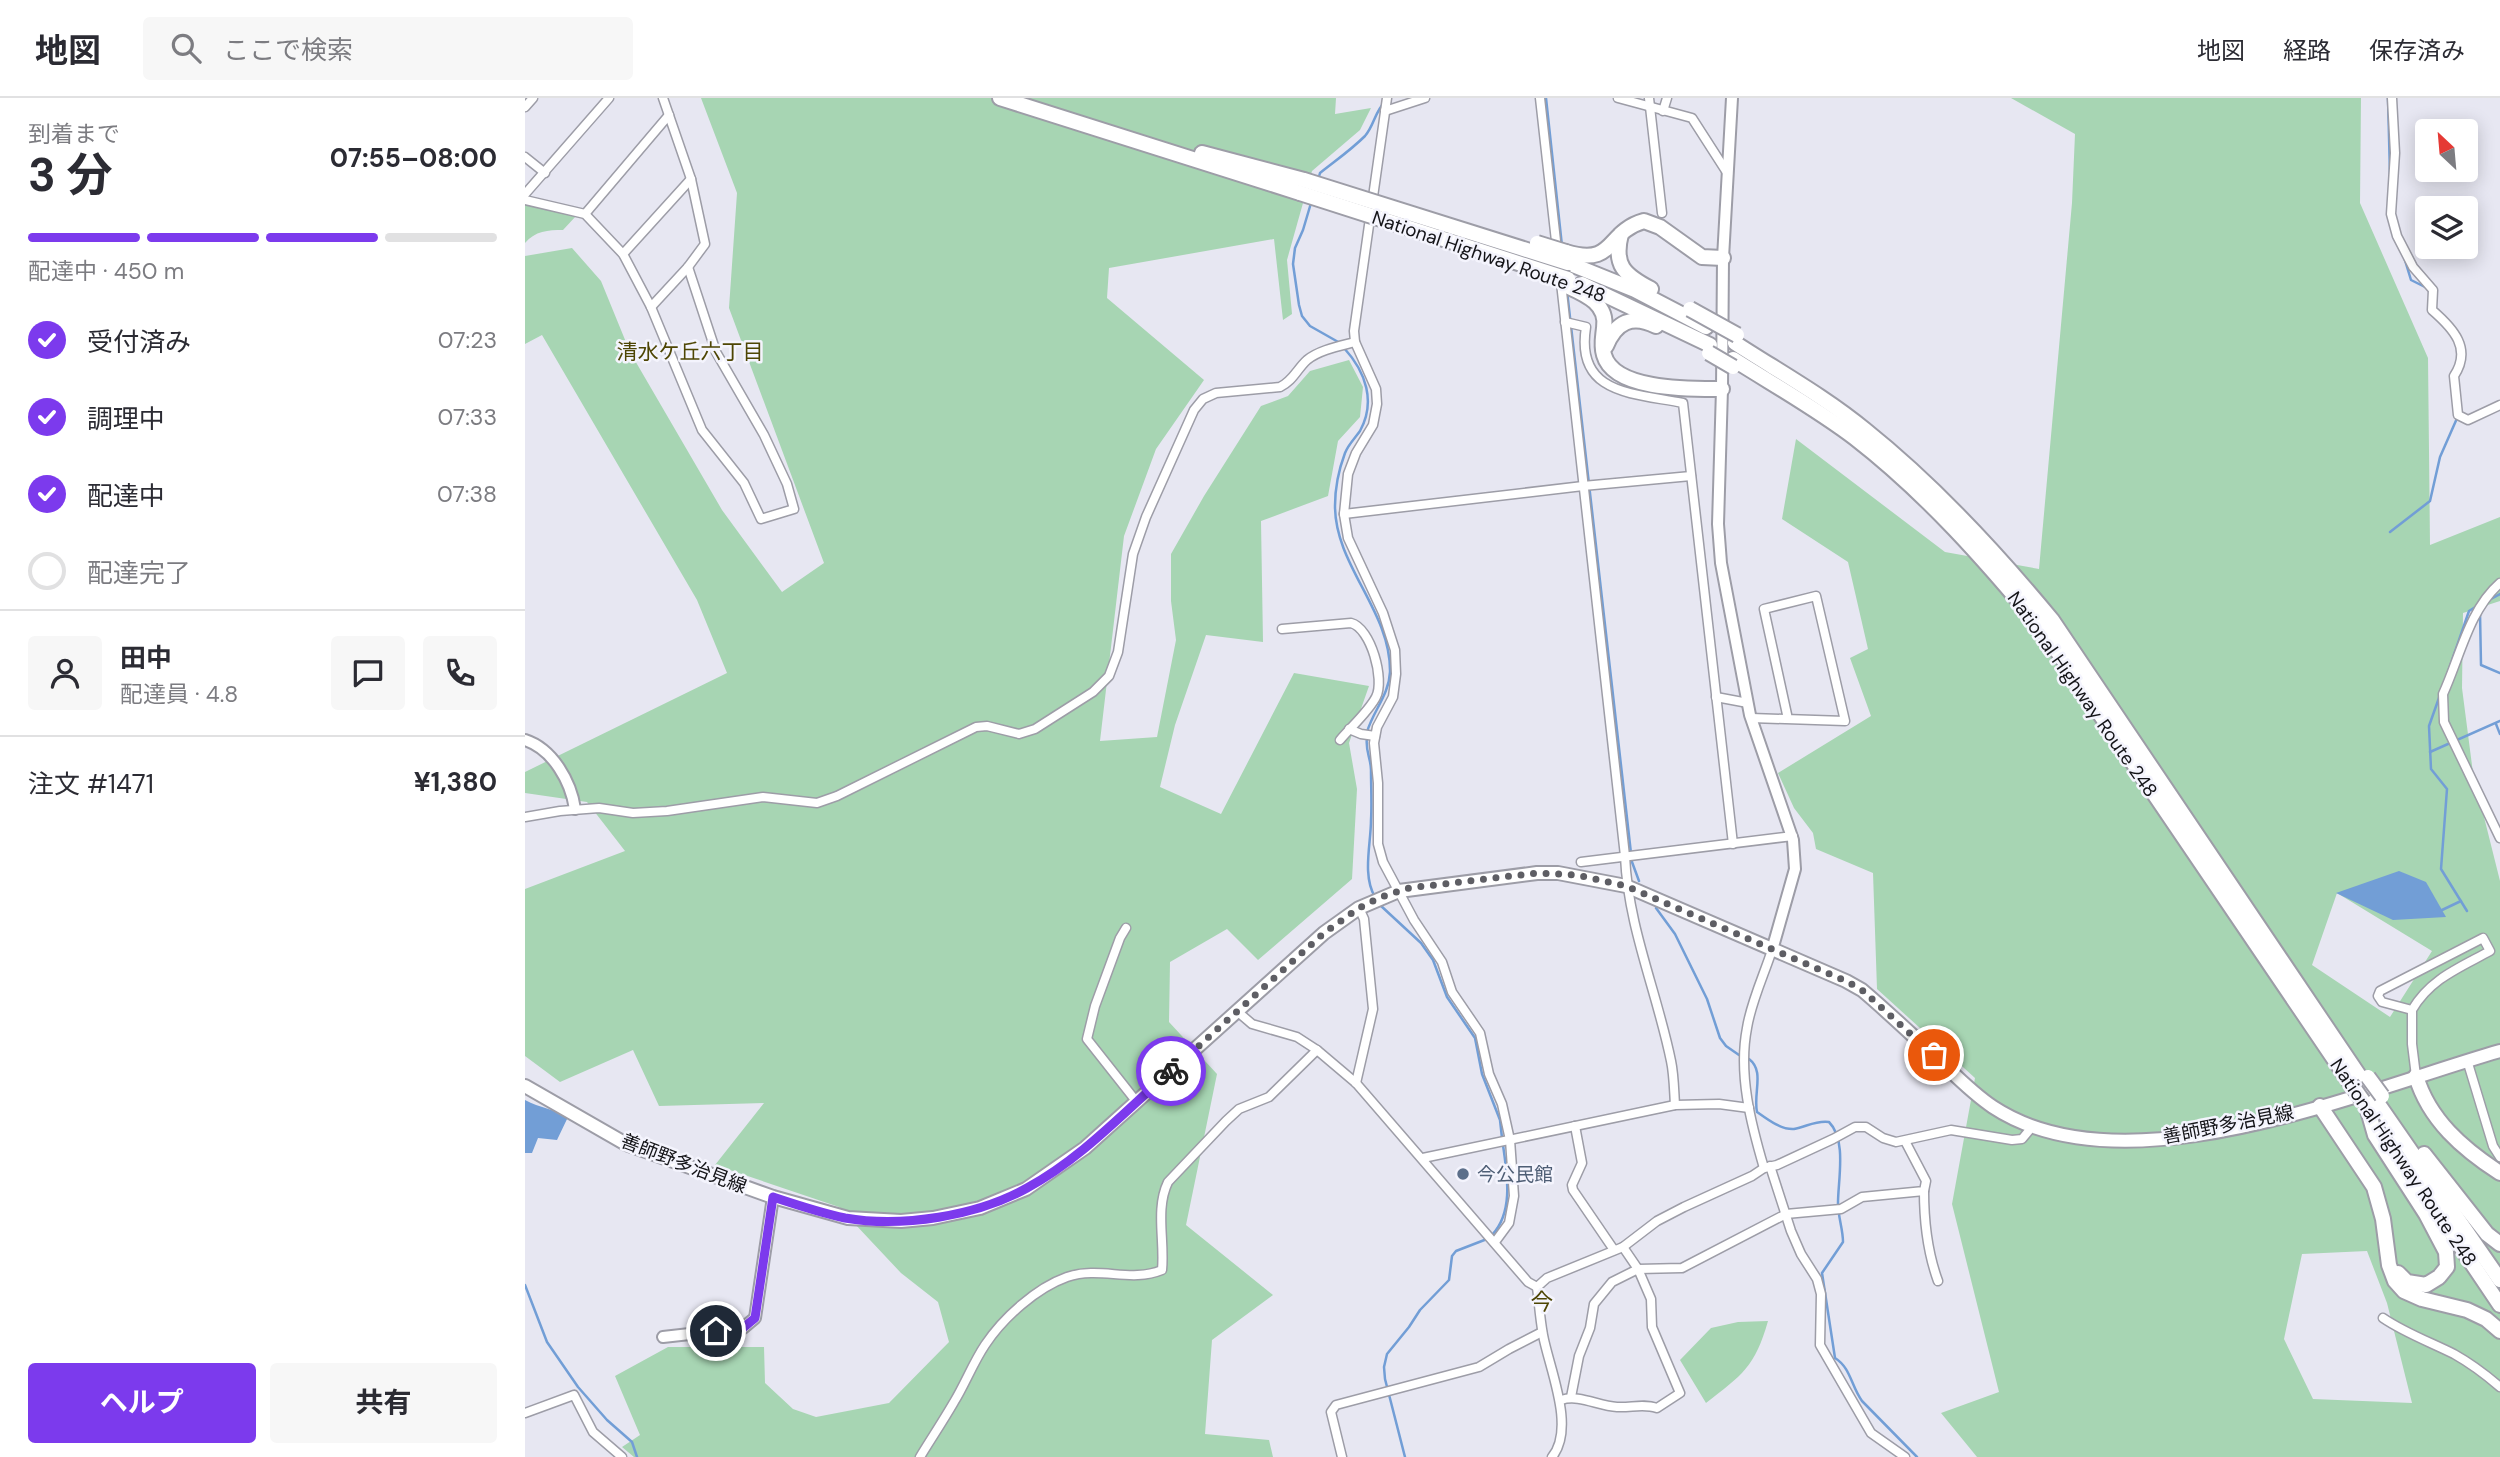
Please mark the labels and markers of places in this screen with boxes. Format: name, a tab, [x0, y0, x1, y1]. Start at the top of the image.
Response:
pin	[1904, 1025, 1964, 1085]
place label: 今公民館	[1477, 1162, 1553, 1187]
marker: 今公民館	[1455, 1166, 1471, 1182]
pin	[686, 1301, 746, 1361]

